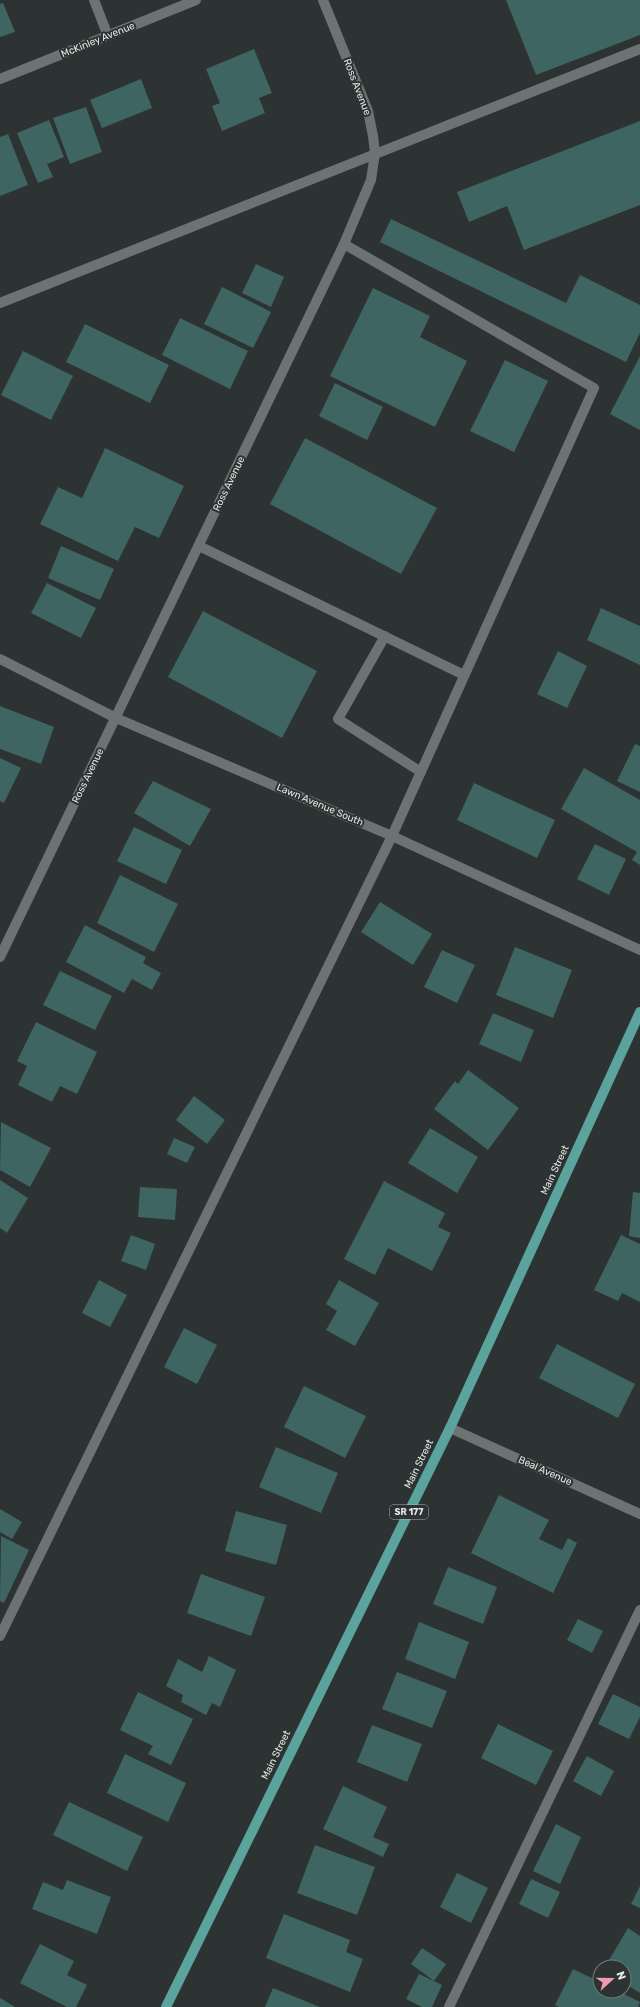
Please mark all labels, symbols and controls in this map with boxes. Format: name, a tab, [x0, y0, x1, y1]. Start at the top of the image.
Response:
street label: McKinley Avenue	[59, 20, 137, 60]
street label: Ross Avenue	[341, 57, 373, 117]
street label: Ross Avenue	[211, 454, 248, 513]
street label: Ross Avenue	[70, 746, 107, 805]
street label: Lawn Avenue South	[275, 781, 365, 829]
street label: Main Street	[538, 1143, 572, 1197]
street label: Main Street	[402, 1437, 436, 1491]
street label: Beal Avenue	[516, 1454, 574, 1488]
road number: SR 177	[390, 1505, 428, 1519]
street label: Main Street	[259, 1728, 293, 1782]
north arrow	[592, 1959, 632, 1999]
text: N	[613, 1970, 628, 1982]

